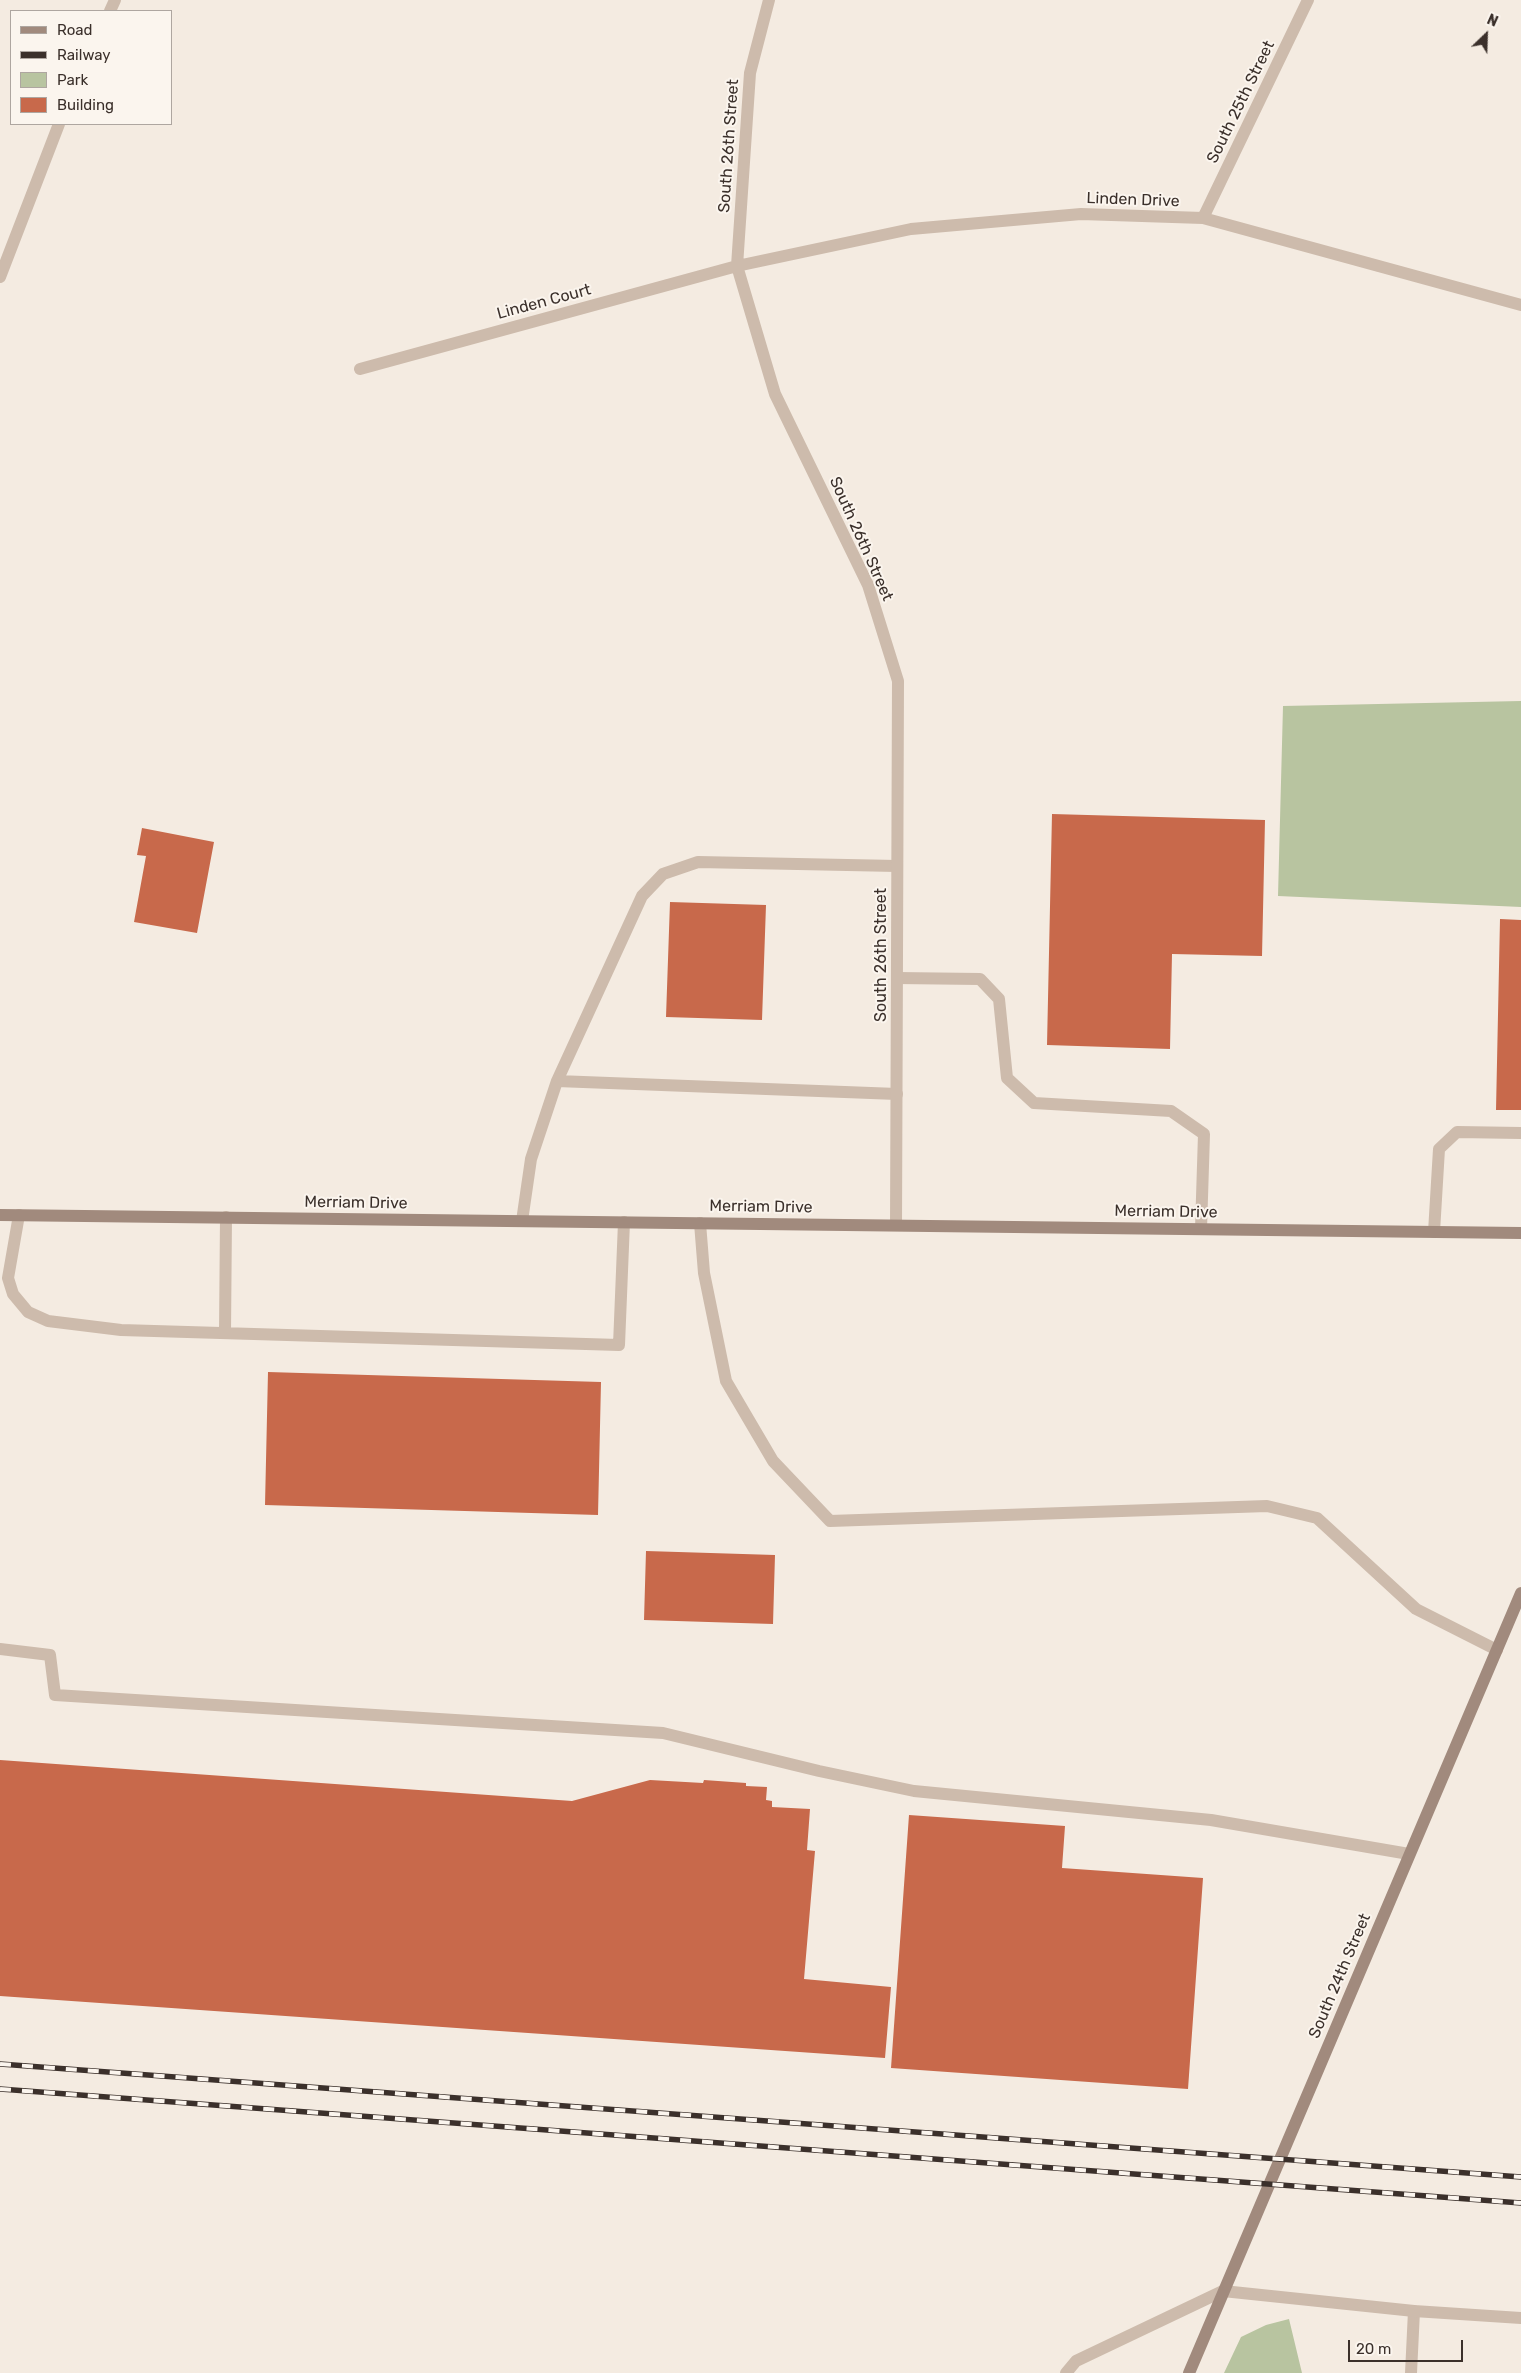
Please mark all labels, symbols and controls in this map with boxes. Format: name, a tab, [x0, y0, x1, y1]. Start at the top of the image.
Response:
legend	[10, 10, 172, 125]
north arrow	[1461, 10, 1511, 60]
text: N	[1484, 11, 1500, 31]
text: Road	[57, 21, 93, 39]
street label: South 25th Street	[1203, 38, 1279, 166]
text: Railway	[57, 46, 111, 64]
text: Park	[57, 71, 88, 89]
street label: South 26th Street	[715, 79, 743, 213]
text: Building	[57, 96, 114, 114]
street label: Linden Drive	[1086, 189, 1180, 211]
street label: Linden Court	[495, 280, 593, 324]
street label: South 26th Street	[825, 474, 897, 604]
street label: South 26th Street	[871, 888, 891, 1022]
street label: Merriam Drive	[304, 1193, 408, 1213]
street label: Merriam Drive	[709, 1197, 813, 1217]
street label: Merriam Drive	[1114, 1202, 1218, 1222]
street label: South 24th Street	[1305, 1911, 1375, 2041]
scale bar	[1351, 2330, 1466, 2362]
text: 20 m	[1356, 2340, 1391, 2358]

